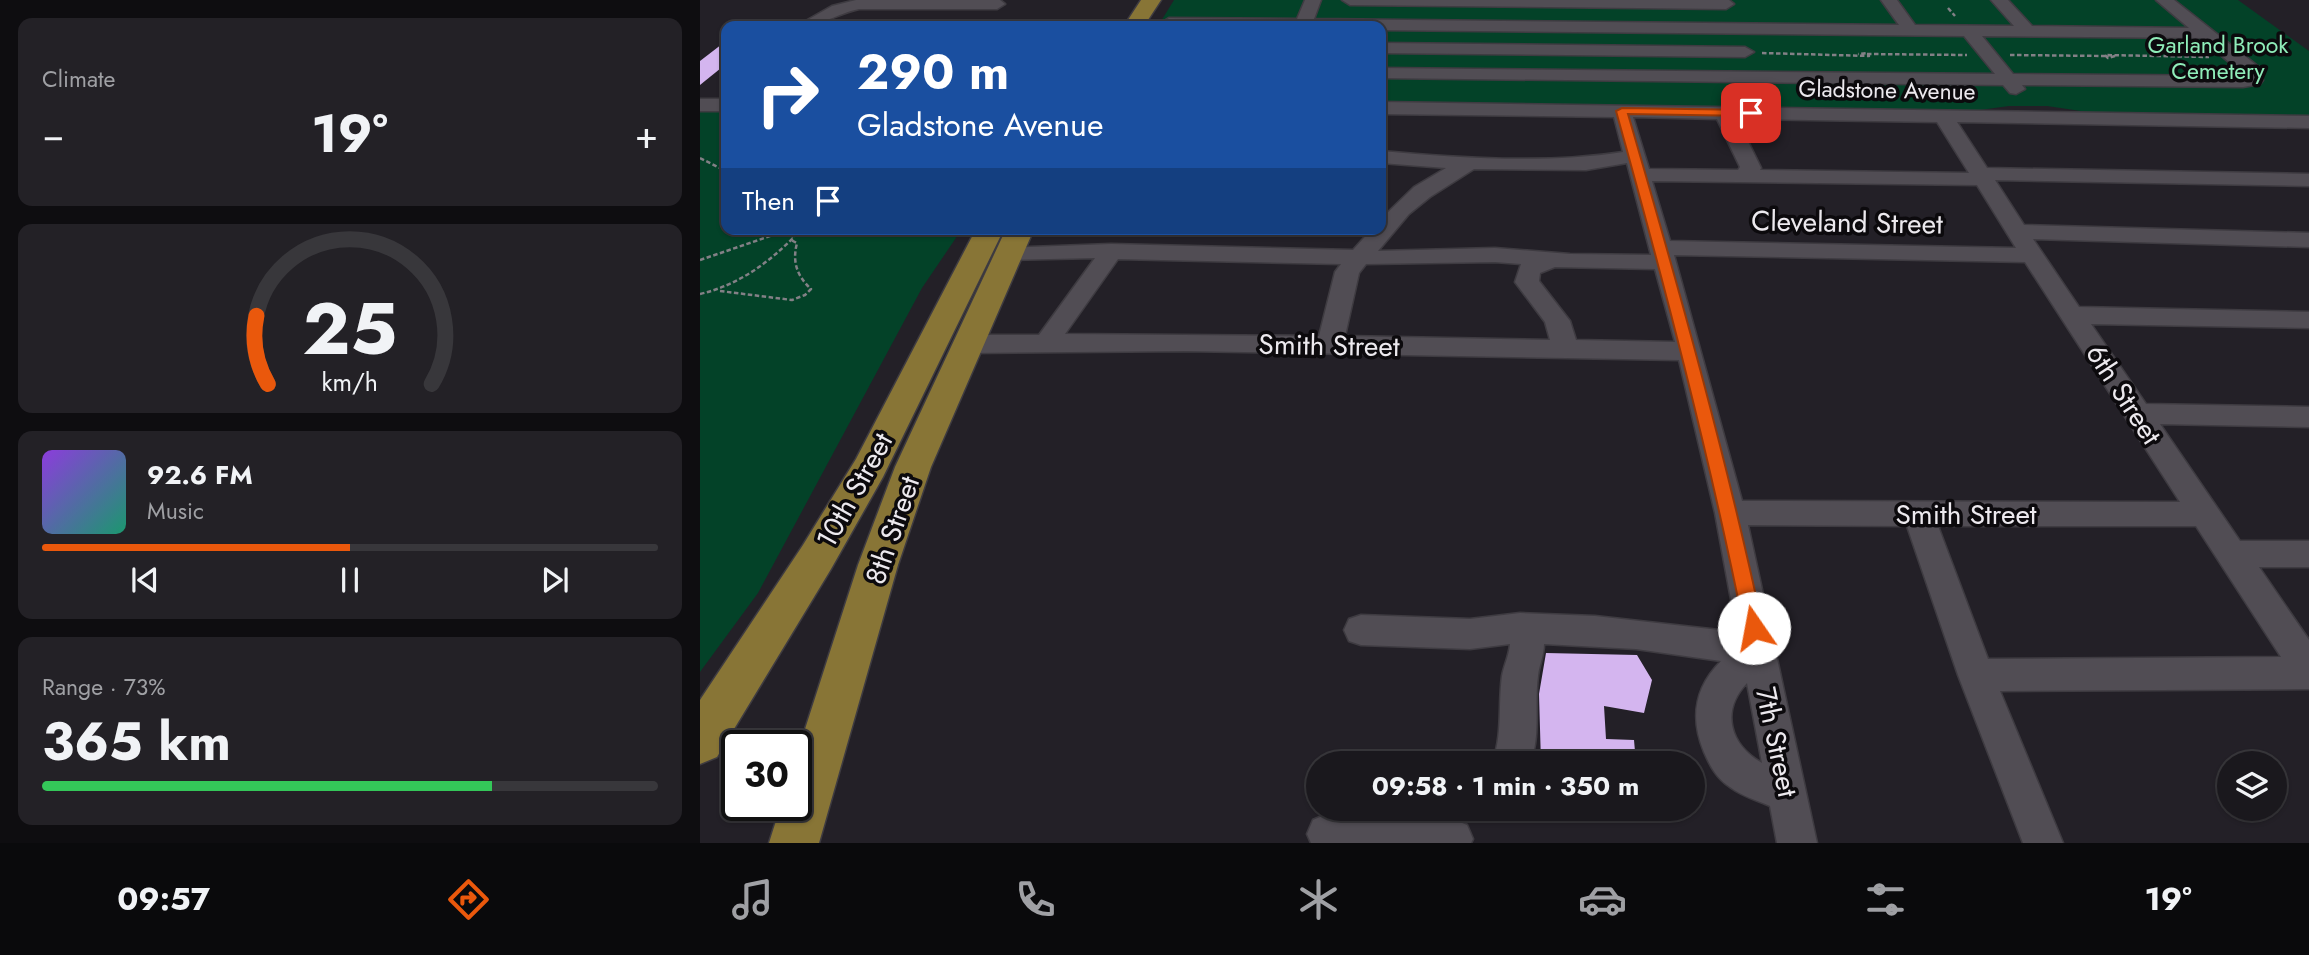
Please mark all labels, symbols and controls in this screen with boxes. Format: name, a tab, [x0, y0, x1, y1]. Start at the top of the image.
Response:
park label: Garland Brook Cemetery	[2148, 28, 2289, 88]
text: 290 m	[857, 37, 1009, 107]
icon: right	[742, 49, 833, 140]
text: Climate	[42, 62, 115, 96]
street label: Gladstone Avenue	[1798, 71, 1976, 109]
pin	[1721, 83, 1781, 143]
icon: arrive	[1732, 94, 1770, 132]
text: 19°	[311, 96, 388, 172]
text: Gladstone Avenue	[857, 102, 1103, 148]
text: −	[42, 107, 64, 162]
text: +	[635, 107, 658, 162]
text: Then	[742, 182, 795, 220]
icon: arrive	[809, 182, 847, 220]
street label: Cleveland Street	[1751, 200, 1943, 245]
text: 25	[303, 277, 397, 382]
street label: Smith Street	[1258, 324, 1400, 367]
street label: 6th Street	[2076, 336, 2172, 453]
text: km/h	[322, 364, 378, 400]
street label: 10th Street	[806, 425, 903, 555]
text: 92.6 FM	[147, 456, 253, 494]
street label: 8th Street	[855, 470, 930, 590]
text: Music	[147, 494, 204, 528]
street label: Smith Street	[1895, 494, 2037, 535]
icon: previous	[126, 561, 164, 599]
icon: pause	[331, 561, 369, 599]
icon: next	[536, 561, 574, 599]
position arrow	[1717, 591, 1791, 665]
text: Range · 73%	[42, 670, 166, 704]
street label: 7th Street	[1745, 683, 1808, 801]
text: 365 km	[42, 704, 231, 780]
speed limit sign: 30	[721, 730, 812, 821]
map controls	[2217, 751, 2287, 821]
button: layers	[2217, 751, 2287, 821]
text: 09:58 · 1 min · 350 m	[1372, 767, 1639, 805]
icon: directions	[444, 875, 493, 924]
icon: music	[728, 875, 777, 924]
icon: phone	[1011, 875, 1060, 924]
icon: climate	[1294, 875, 1343, 924]
icon: car	[1578, 875, 1627, 924]
icon: filters	[1861, 875, 1910, 924]
text: 09:57	[117, 876, 210, 922]
text: 19°	[2145, 876, 2192, 922]

